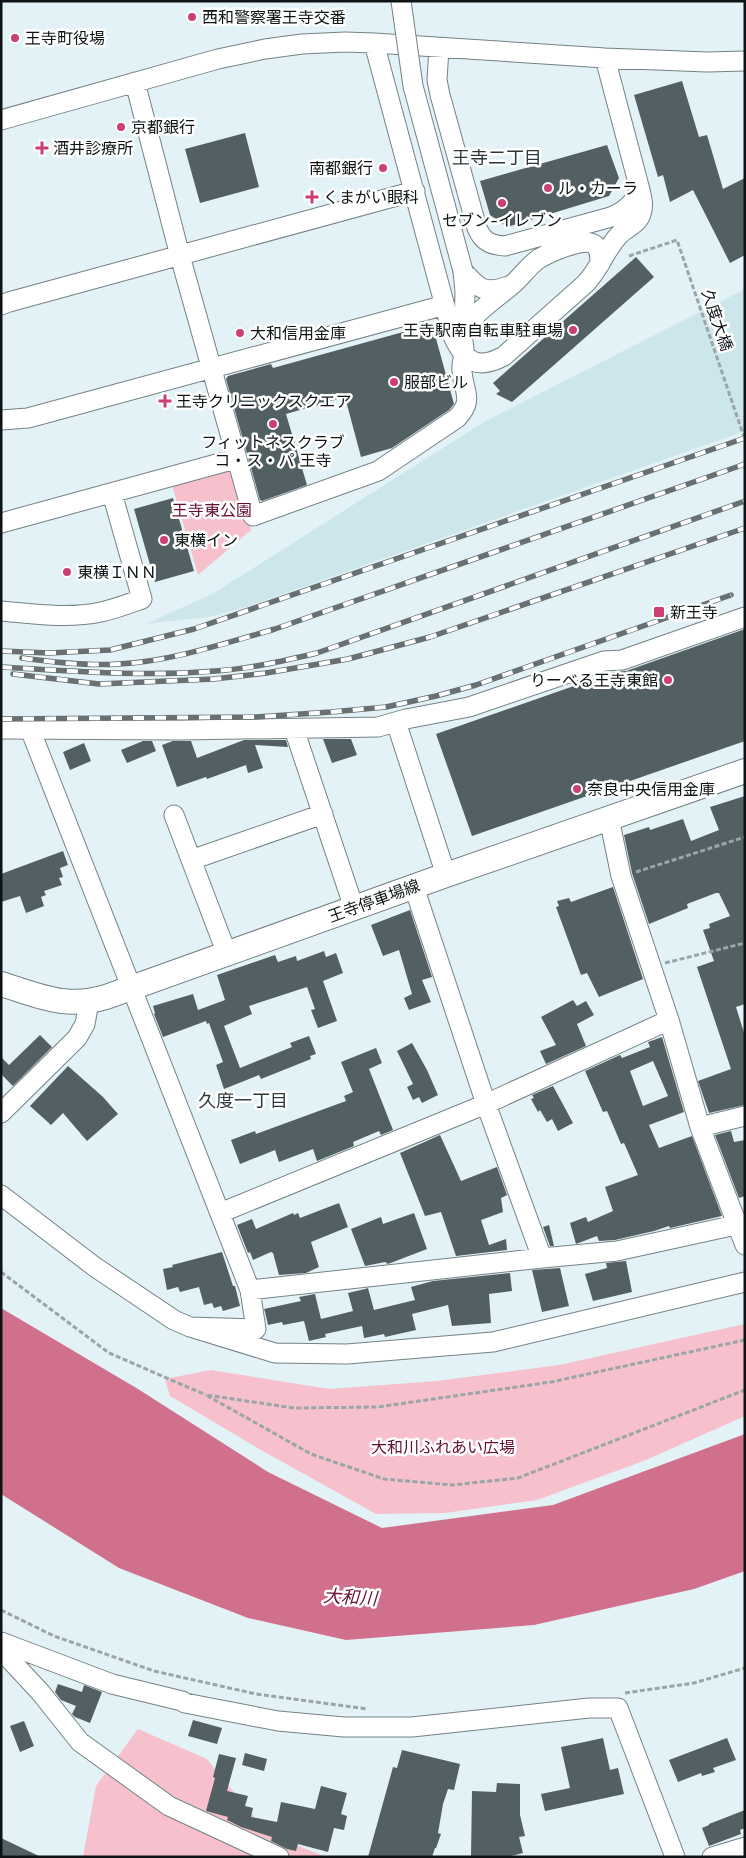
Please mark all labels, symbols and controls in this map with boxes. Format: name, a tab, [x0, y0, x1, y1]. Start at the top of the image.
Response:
place label: 西和警察署王寺交番	[202, 8, 346, 27]
marker: 西和警察署王寺交番	[186, 11, 198, 23]
place label: 王寺町役場	[25, 29, 105, 48]
marker: 王寺町役場	[9, 32, 21, 44]
place label: 京都銀行	[131, 118, 195, 137]
marker: 京都銀行	[115, 121, 127, 133]
place label: 酒井診療所	[53, 139, 133, 158]
marker: 酒井診療所	[35, 141, 49, 155]
district label: 王寺二丁目	[452, 147, 542, 168]
place label: 南都銀行	[309, 159, 373, 178]
marker: 南都銀行	[377, 162, 389, 174]
place label: ル・カーラ	[558, 179, 638, 198]
marker: ル・カーラ	[542, 182, 554, 194]
place label: くまがい眼科	[323, 188, 419, 207]
marker: くまがい眼科	[305, 190, 319, 204]
marker: セブン-イレブン	[496, 197, 508, 209]
place label: セブン-イレブン	[442, 211, 562, 230]
street label: 久度大橋	[698, 287, 736, 353]
place label: 王寺駅南自転車駐車場	[403, 321, 563, 340]
place label: 大和信用金庫	[250, 324, 346, 343]
marker: 王寺駅南自転車駐車場	[567, 324, 579, 336]
marker: 大和信用金庫	[234, 327, 246, 339]
place label: 服部ビル	[404, 373, 468, 392]
marker: 服部ビル	[388, 376, 400, 388]
place label: 王寺クリニックスクエア	[176, 392, 352, 411]
marker: 王寺クリニックスクエア	[158, 394, 172, 408]
marker: フィットネスクラブ コ・ス・パ 王寺	[267, 418, 279, 430]
place label: フィットネスクラブ コ・ス・パ 王寺	[201, 433, 345, 470]
park label: 王寺東公園	[172, 501, 252, 520]
place label: 東横イン	[174, 531, 238, 550]
marker: 東横イン	[158, 534, 170, 546]
place label: 東横ＩＮＮ	[77, 563, 157, 582]
marker: 東横ＩＮＮ	[61, 566, 73, 578]
place label: 新王寺	[670, 603, 718, 622]
marker: 新王寺	[652, 605, 666, 619]
place label: りーべる王寺東館	[530, 671, 658, 690]
marker: りーべる王寺東館	[662, 674, 674, 686]
place label: 奈良中央信用金庫	[587, 780, 715, 799]
marker: 奈良中央信用金庫	[571, 783, 583, 795]
street label: 王寺停車場線	[326, 876, 422, 926]
district label: 久度一丁目	[198, 1090, 288, 1111]
park label: 大和川ふれあい広場	[371, 1438, 515, 1457]
water label: 大和川	[322, 1585, 380, 1609]

